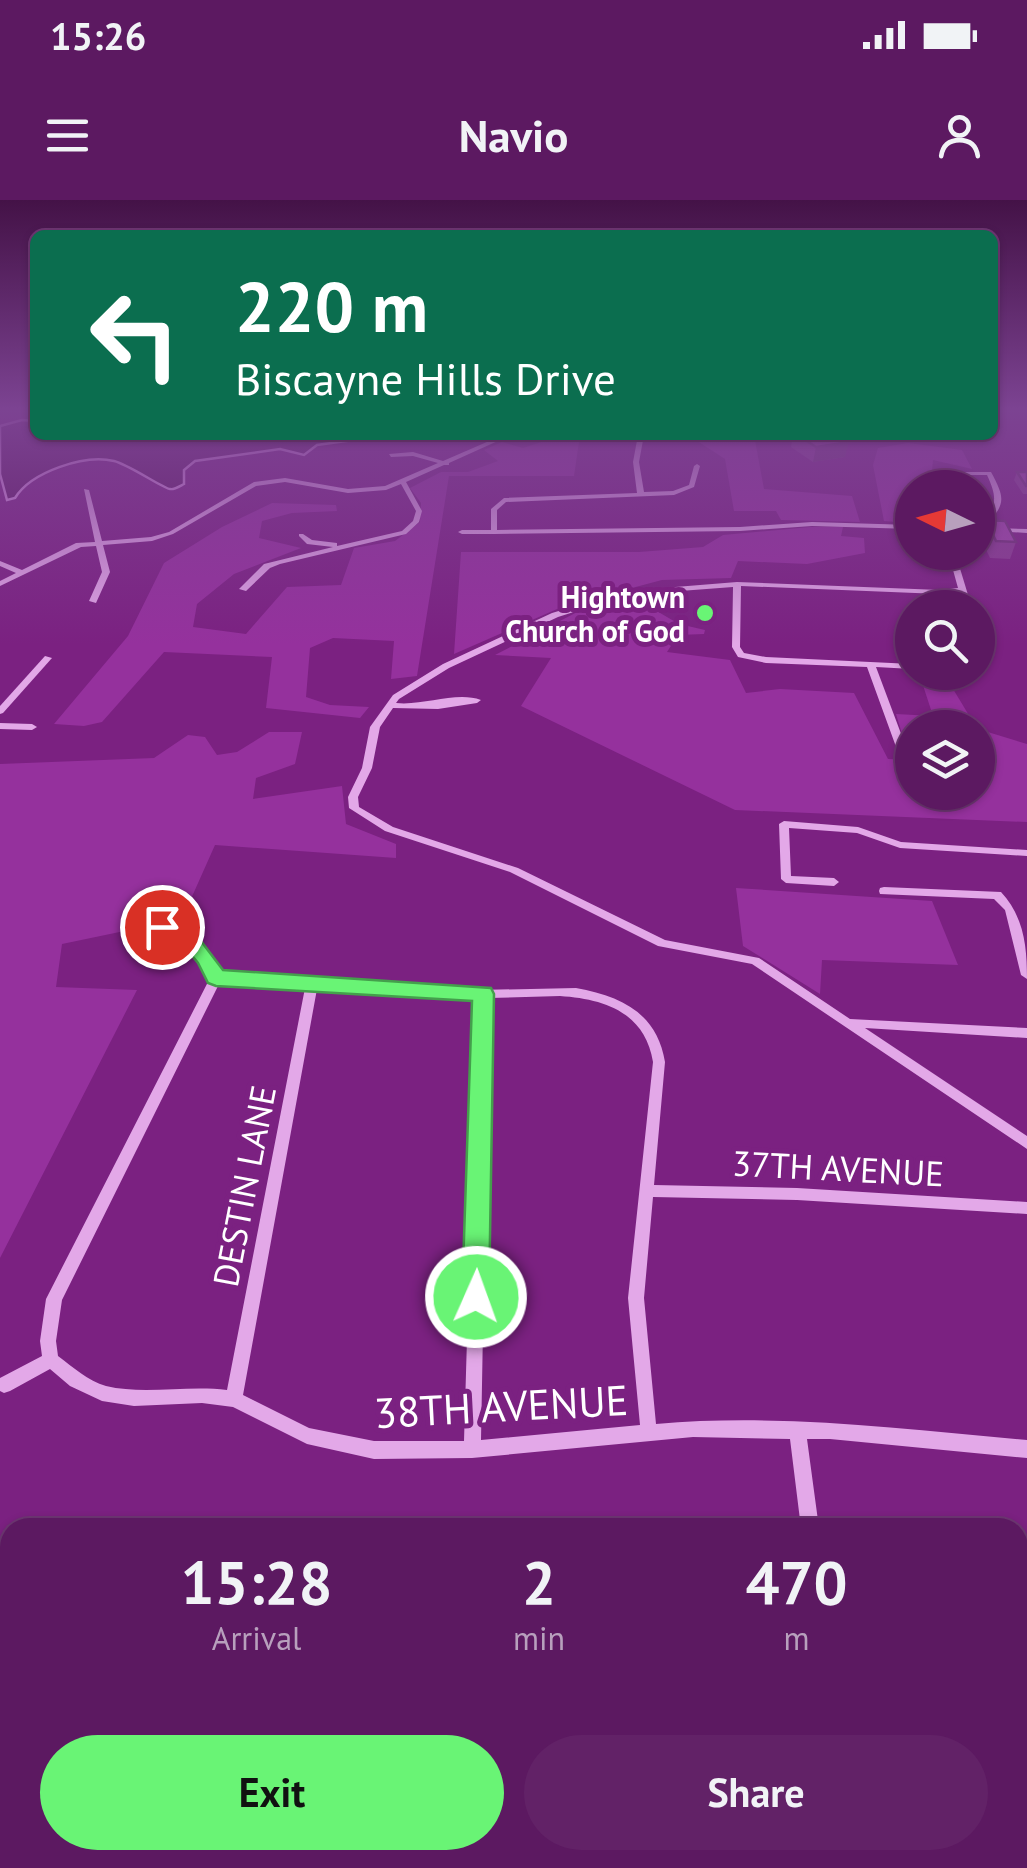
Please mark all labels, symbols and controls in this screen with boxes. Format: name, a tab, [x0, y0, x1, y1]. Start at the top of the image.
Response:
text: 15:26	[50, 11, 146, 60]
text: Navio	[459, 106, 568, 164]
icon: menu	[40, 108, 95, 163]
icon: person	[932, 108, 987, 163]
text: 220 m	[235, 261, 428, 351]
icon: left	[70, 270, 200, 400]
text: Biscayne Hills Drive	[235, 349, 616, 407]
north arrow	[895, 470, 995, 570]
map controls	[895, 470, 995, 810]
place label: Hightown Church of God	[505, 577, 685, 650]
button: search	[895, 590, 995, 690]
marker: Hightown Church of God	[694, 602, 716, 624]
button: layers	[895, 710, 995, 810]
pin	[120, 885, 205, 970]
icon: arrive	[135, 900, 190, 955]
street label: DESTIN LANE	[202, 1082, 286, 1290]
street label: 37TH AVENUE	[731, 1139, 945, 1197]
position arrow	[424, 1245, 528, 1349]
street label: 38TH AVENUE	[373, 1372, 629, 1440]
text: 15:28	[180, 1543, 333, 1621]
text: 2	[522, 1543, 556, 1621]
text: 470	[746, 1543, 848, 1621]
text: Arrival	[212, 1617, 301, 1659]
text: min	[513, 1617, 565, 1659]
text: m	[784, 1617, 810, 1659]
button: Exit	[40, 1735, 504, 1850]
button: Share	[524, 1735, 988, 1850]

